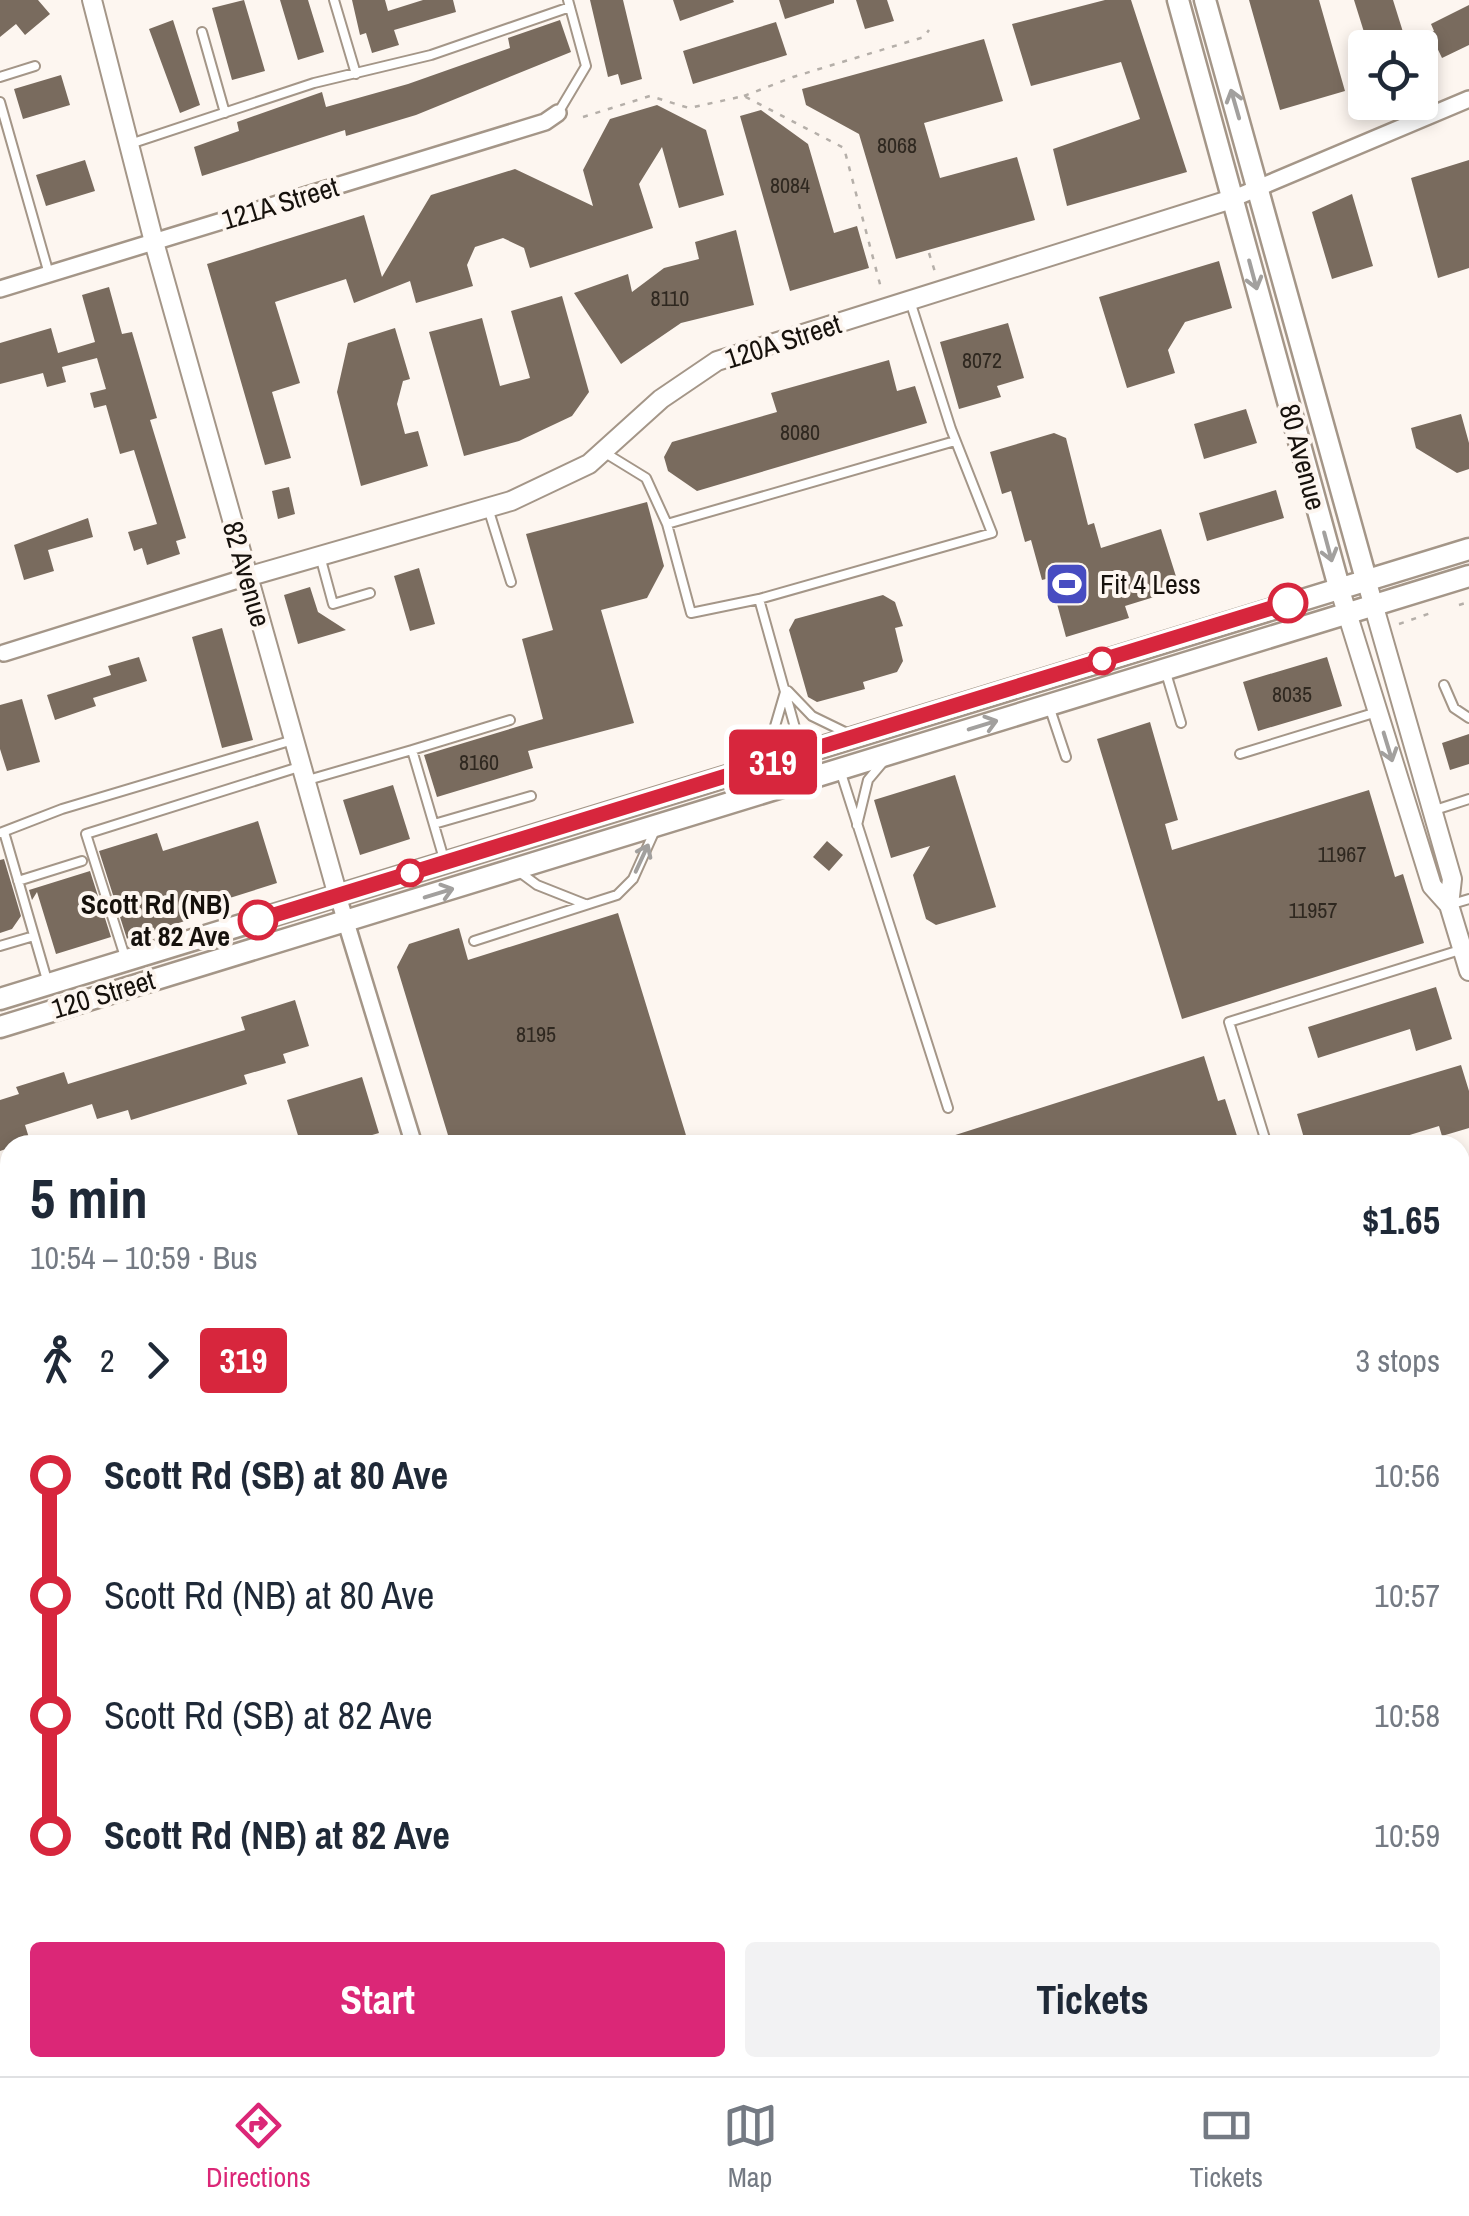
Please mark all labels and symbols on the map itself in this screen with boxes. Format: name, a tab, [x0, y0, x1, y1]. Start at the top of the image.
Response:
one-way arrow	[1225, 89, 1243, 120]
house number: 8068	[877, 130, 917, 160]
street label: 121A Street	[217, 167, 343, 239]
house number: 8084	[770, 170, 810, 200]
one-way arrow	[1245, 259, 1264, 290]
house number: 8110	[651, 283, 689, 313]
street label: 120A Street	[720, 304, 846, 378]
house number: 8072	[962, 345, 1002, 375]
street label: 80 Avenue	[1271, 400, 1335, 514]
house number: 8080	[780, 417, 820, 447]
street label: 82 Avenue	[214, 517, 280, 631]
one-way arrow	[1320, 531, 1338, 562]
sports icon: Fit 4 Less	[1044, 561, 1090, 607]
place label: Fit 4 Less	[1100, 565, 1201, 603]
unlabelled marker	[1269, 584, 1307, 622]
unlabelled marker	[1089, 648, 1115, 674]
house number: 8035	[1272, 679, 1312, 709]
one-way arrow	[967, 714, 998, 732]
line badge: 319	[716, 730, 830, 794]
one-way arrow	[1380, 731, 1398, 763]
house number: 8160	[459, 747, 499, 777]
house number: 11967	[1318, 839, 1366, 869]
one-way arrow	[634, 844, 653, 874]
unlabelled marker	[397, 860, 423, 886]
one-way arrow	[423, 882, 454, 900]
place label: Scott Rd (NB) at 82 Ave	[81, 885, 230, 955]
house number: 11957	[1289, 895, 1337, 925]
marker: Scott Rd (NB) at 82 Ave	[239, 901, 277, 939]
street label: 120 Street	[47, 960, 159, 1028]
house number: 8195	[516, 1019, 556, 1049]

